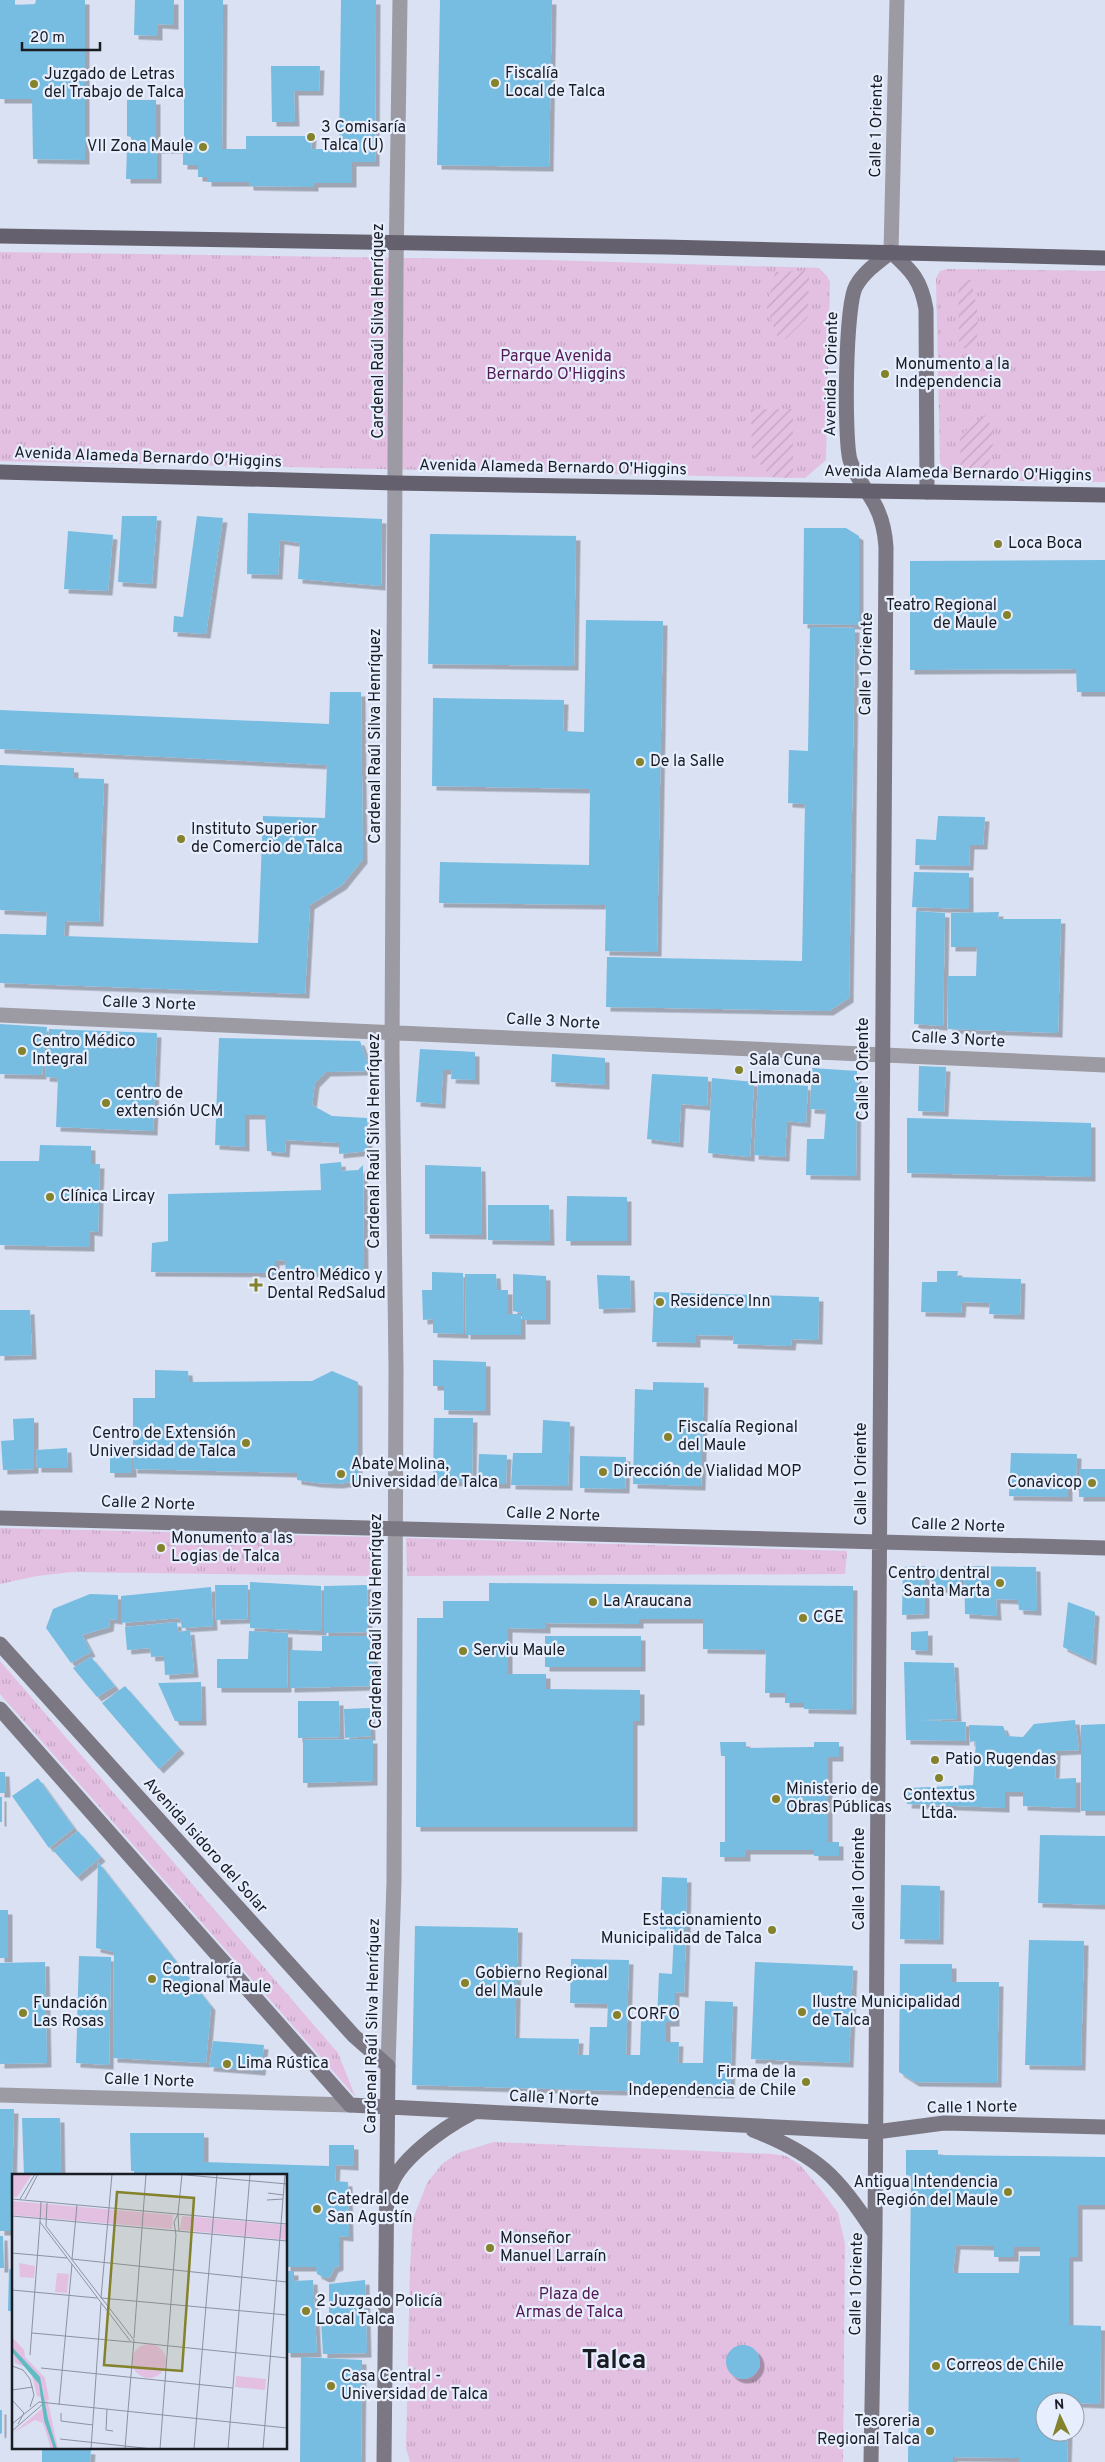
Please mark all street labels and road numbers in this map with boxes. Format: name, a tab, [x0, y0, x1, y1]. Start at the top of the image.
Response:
street label: Calle 1 Oriente	[866, 74, 888, 178]
street label: Cardenal Raúl Silva Henríquez	[369, 223, 389, 439]
street label: Avenida 1 Oriente	[821, 311, 843, 437]
street label: Avenida Alameda Bernardo O'Higgins	[14, 443, 282, 473]
street label: Avenida Alameda Bernardo O'Higgins	[419, 456, 687, 480]
street label: Avenida Alameda Bernardo O'Higgins	[824, 462, 1092, 486]
street label: Calle 1 Oriente	[856, 612, 878, 716]
street label: Cardenal Raúl Silva Henríquez	[366, 628, 386, 844]
street label: Calle 3 Norte	[102, 992, 196, 1016]
street label: Calle 3 Norte	[505, 1010, 601, 1034]
street label: Calle 1 Oriente	[854, 1017, 874, 1121]
street label: Calle 3 Norte	[910, 1028, 1006, 1052]
street label: Cardenal Raúl Silva Henríquez	[365, 1033, 385, 1249]
street label: Calle 1 Oriente	[852, 1422, 872, 1526]
street label: Calle 2 Norte	[101, 1492, 195, 1516]
street label: Calle 2 Norte	[506, 1503, 600, 1527]
street label: Cardenal Raúl Silva Henríquez	[367, 1513, 387, 1729]
street label: Calle 2 Norte	[911, 1514, 1005, 1538]
street label: Avenida Isidoro del Solar	[139, 1774, 271, 1918]
street label: Calle 1 Oriente	[850, 1827, 870, 1931]
street label: Cardenal Raúl Silva Henríquez	[361, 1918, 385, 2134]
street label: Calle 1 Norte	[103, 2069, 195, 2093]
street label: Calle 1 Norte	[508, 2087, 600, 2111]
street label: Calle 1 Norte	[927, 2097, 1017, 2119]
street label: Calle 1 Oriente	[846, 2232, 868, 2336]

